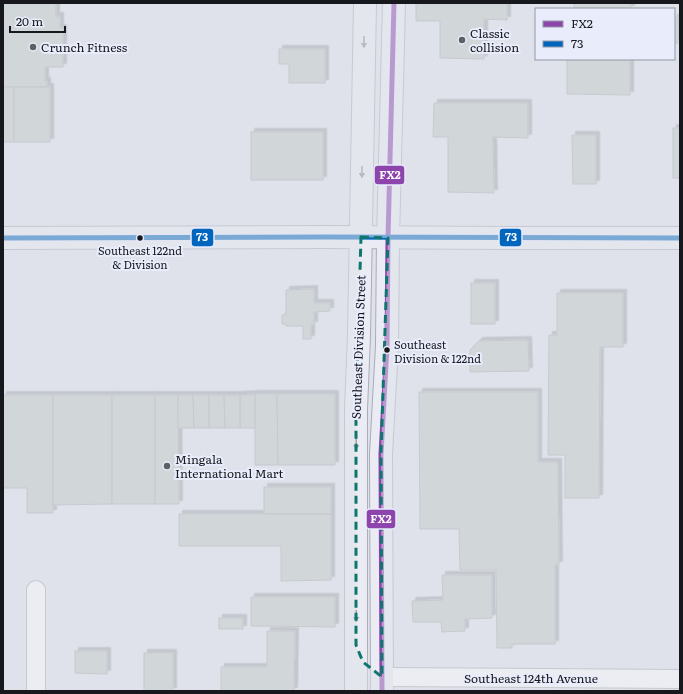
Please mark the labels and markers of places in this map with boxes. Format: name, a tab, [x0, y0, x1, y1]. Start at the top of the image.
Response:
place label: Classic collision	[470, 24, 519, 56]
marker: Classic collision	[457, 35, 467, 45]
place label: Crunch Fitness	[41, 38, 128, 56]
marker: Crunch Fitness	[28, 42, 38, 52]
marker: Southeast 122nd & Division	[135, 233, 145, 243]
place label: Southeast 122nd & Division	[98, 242, 182, 272]
place label: Southeast Division & 122nd	[394, 336, 481, 366]
marker: Southeast Division & 122nd	[382, 345, 392, 355]
place label: Mingala International Mart	[175, 450, 284, 482]
marker: Mingala International Mart	[162, 461, 172, 471]

